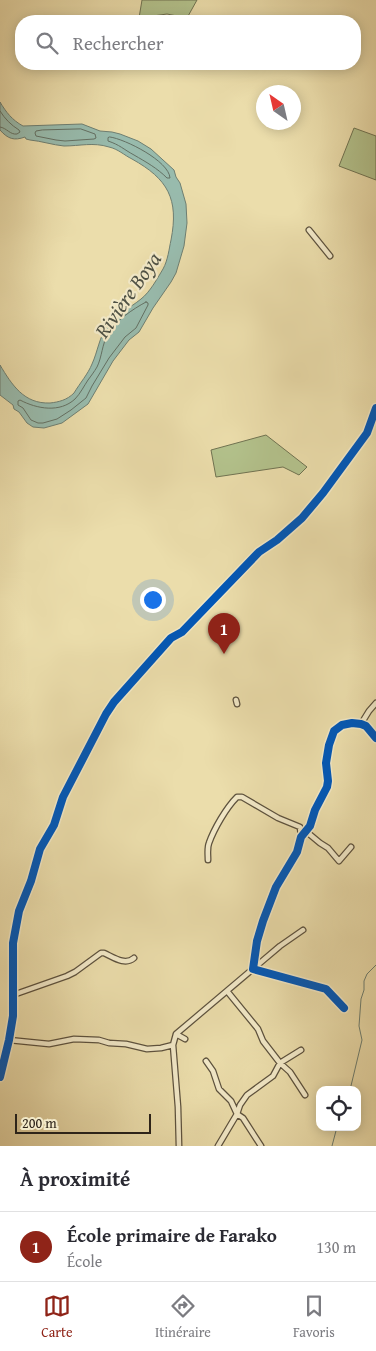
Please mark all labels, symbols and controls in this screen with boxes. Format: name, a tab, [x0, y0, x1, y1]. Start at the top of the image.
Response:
search box	[15, 15, 361, 70]
icon: search	[33, 29, 61, 57]
text: Rechercher	[73, 29, 164, 57]
north arrow	[256, 85, 301, 130]
water label: Rivière Boya	[86, 245, 169, 345]
your location	[140, 587, 166, 613]
pin: 1	[208, 613, 240, 654]
map controls	[316, 1086, 361, 1131]
button: locate	[316, 1086, 361, 1131]
scale bar	[15, 1111, 151, 1134]
text: 200 m	[22, 1113, 57, 1133]
text: À proximité	[20, 1163, 130, 1194]
text: École primaire de Farako	[67, 1221, 277, 1249]
text: 1	[32, 1235, 40, 1259]
text: 130 m	[316, 1235, 356, 1259]
text: École	[67, 1249, 102, 1273]
tab: Carte	[41, 1292, 73, 1342]
tab: Itinéraire	[155, 1292, 211, 1342]
tab: Favoris	[293, 1292, 335, 1342]

